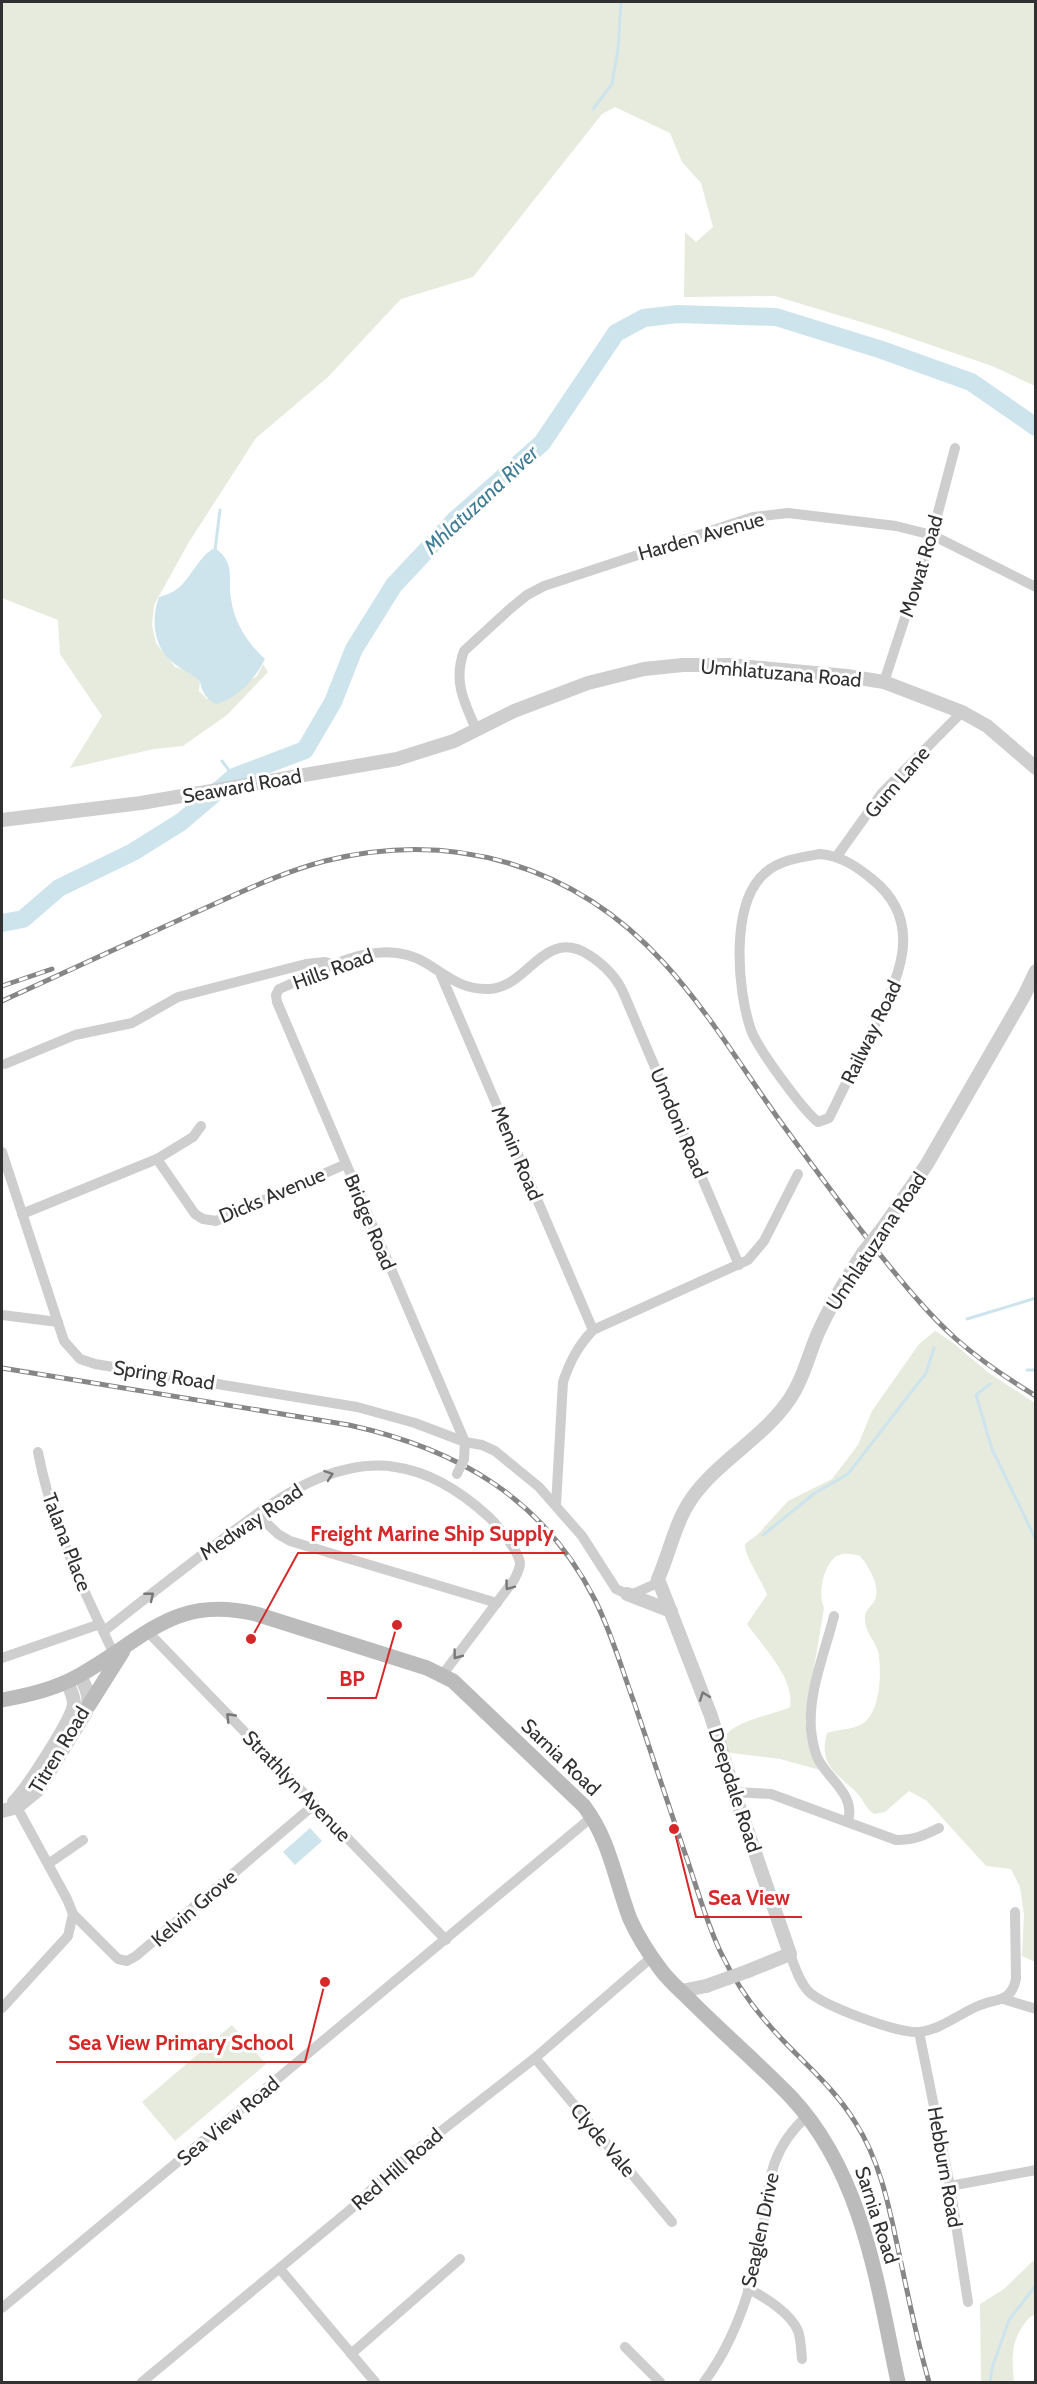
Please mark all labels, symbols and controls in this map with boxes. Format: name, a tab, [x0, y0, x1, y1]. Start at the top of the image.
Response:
water label: Mhlatuzana River	[418, 439, 544, 560]
street label: Harden Avenue	[635, 507, 767, 565]
street label: Mowat Road	[894, 512, 948, 620]
street label: Umhlatuzana Road	[699, 654, 863, 692]
street label: Gum Lane	[859, 741, 935, 823]
street label: Seaward Road	[181, 764, 303, 808]
street label: Hills Road	[290, 943, 376, 995]
street label: Railway Road	[836, 976, 906, 1088]
street label: Umdoni Road	[645, 1064, 713, 1182]
street label: Menin Road	[486, 1102, 548, 1204]
street label: Dicks Avenue	[215, 1162, 329, 1228]
street label: Umhlatuzana Road	[821, 1167, 931, 1315]
street label: Bridge Road	[339, 1171, 401, 1273]
street label: Spring Road	[112, 1355, 216, 1395]
one-way arrow	[323, 1470, 334, 1483]
street label: Medway Road	[195, 1479, 307, 1565]
street label: Talana Place	[37, 1489, 97, 1595]
callout: Freight Marine Ship Supply	[298, 1514, 565, 1553]
text: Freight Marine Ship Supply	[310, 1521, 554, 1546]
one-way arrow	[505, 1580, 516, 1591]
one-way arrow	[144, 1592, 155, 1603]
one-way arrow	[454, 1649, 465, 1660]
callout: BP	[327, 1659, 376, 1698]
text: BP	[339, 1666, 365, 1691]
one-way arrow	[698, 1691, 711, 1702]
street label: Titren Road	[24, 1702, 94, 1798]
one-way arrow	[226, 1713, 237, 1723]
street label: Sarnia Road	[517, 1713, 605, 1801]
street label: Strathlyn Avenue	[238, 1725, 356, 1847]
street label: Deepdale Road	[704, 1725, 766, 1855]
street label: Kelvin Grove	[146, 1864, 242, 1952]
callout: Sea View	[696, 1878, 802, 1917]
text: Sea View	[708, 1885, 791, 1910]
callout: Sea View Primary School	[56, 2023, 305, 2062]
text: Sea View Primary School	[68, 2030, 294, 2055]
street label: Sea View Road	[172, 2071, 284, 2171]
street label: Clyde Vale	[565, 2098, 641, 2182]
street label: Hebburn Road	[923, 2105, 967, 2229]
street label: Red Hill Road	[346, 2123, 448, 2215]
street label: Sarnia Road	[850, 2164, 904, 2266]
street label: Seaglen Drive	[736, 2170, 784, 2290]

